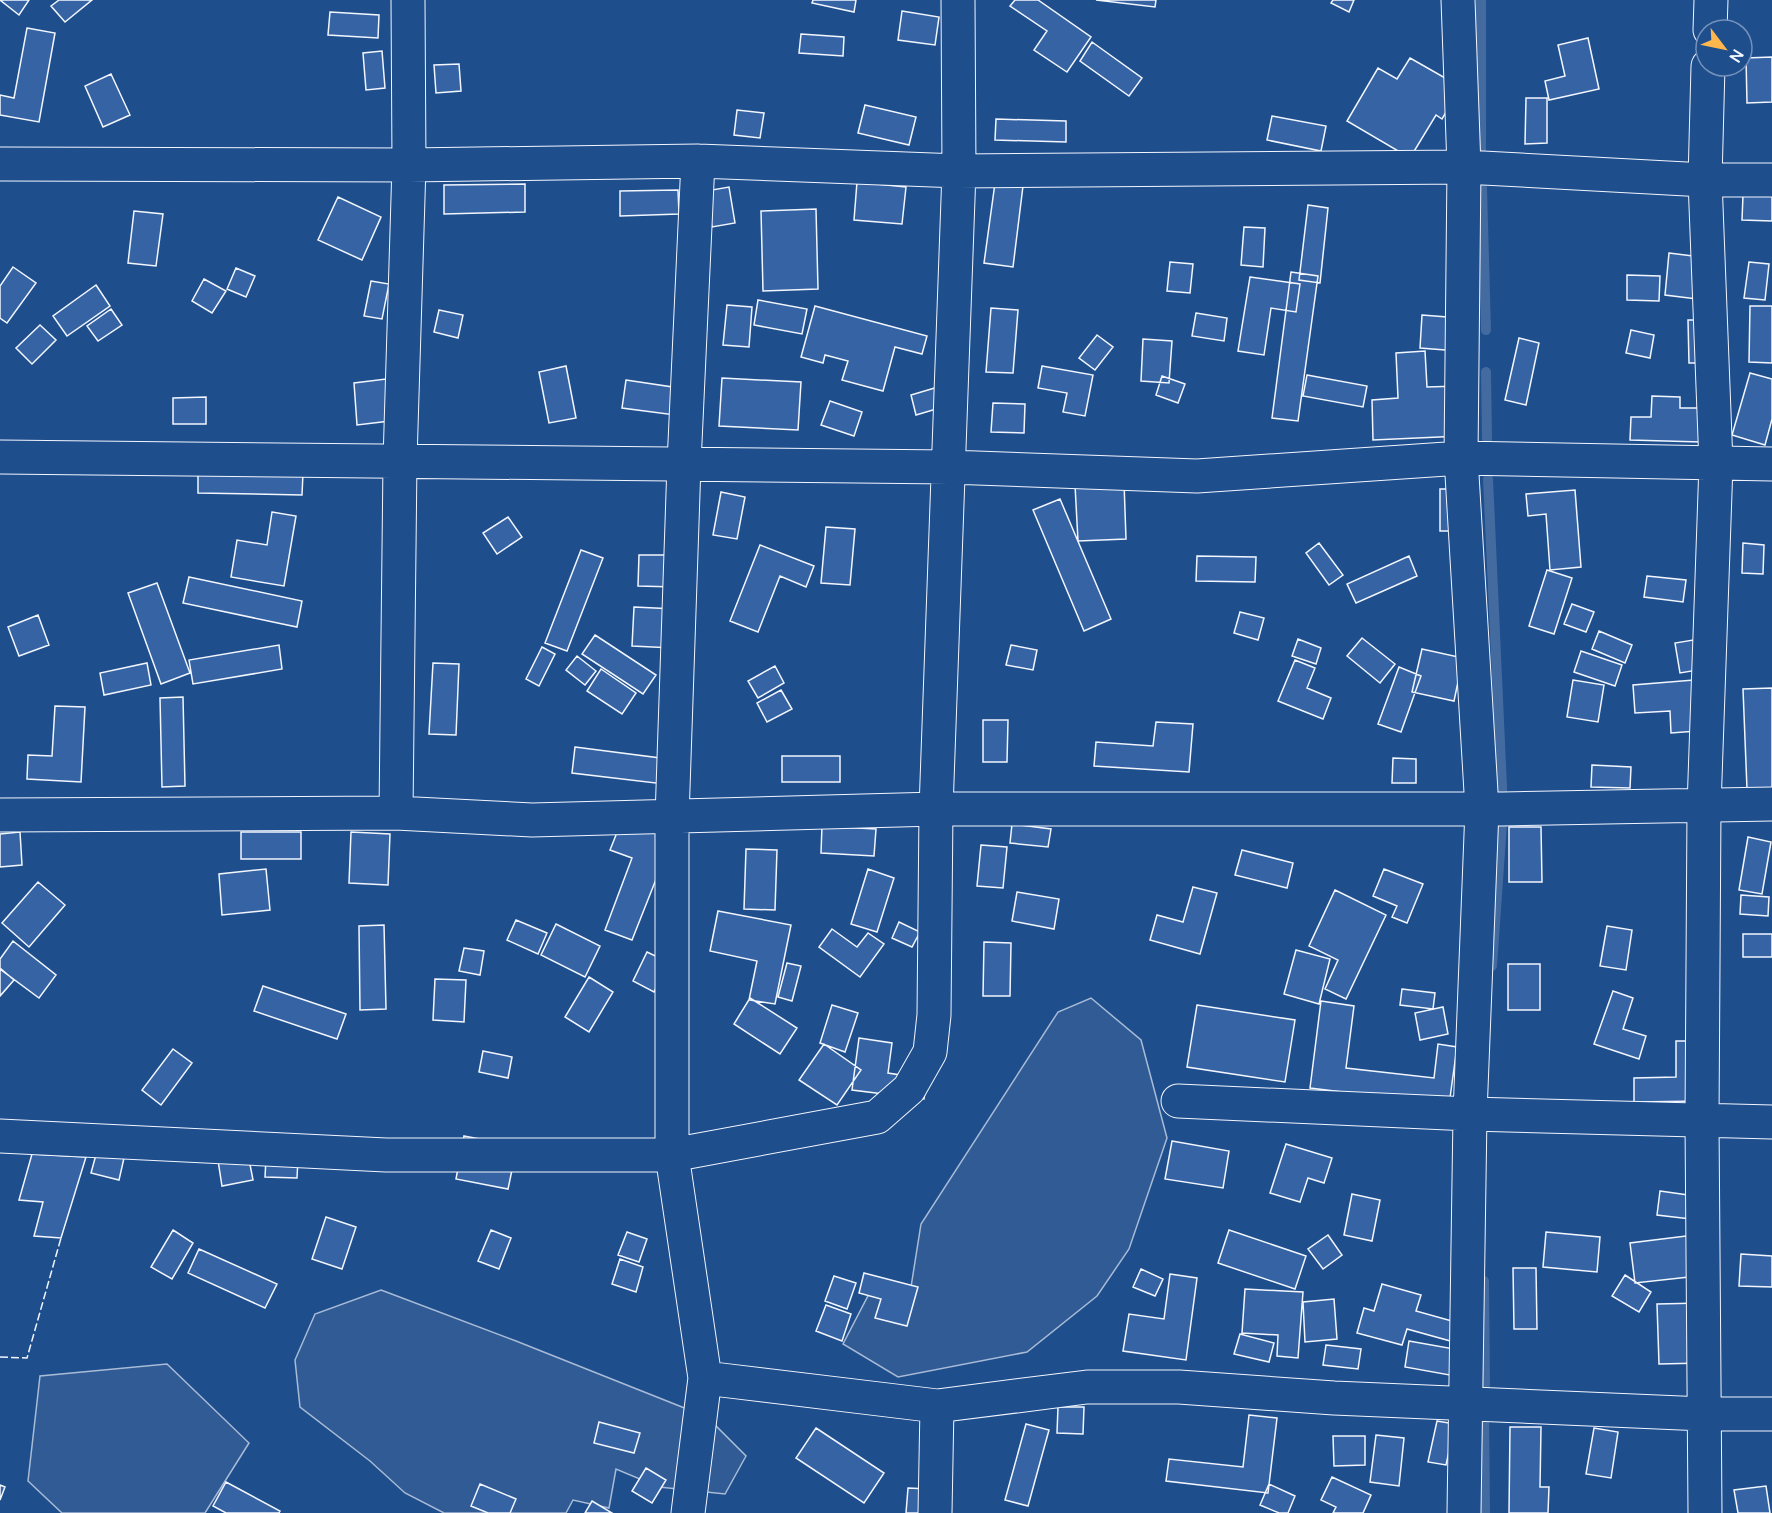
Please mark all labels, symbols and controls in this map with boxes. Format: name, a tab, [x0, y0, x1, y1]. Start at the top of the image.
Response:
north arrow	[1694, 18, 1754, 78]
text: N	[1724, 45, 1749, 67]

